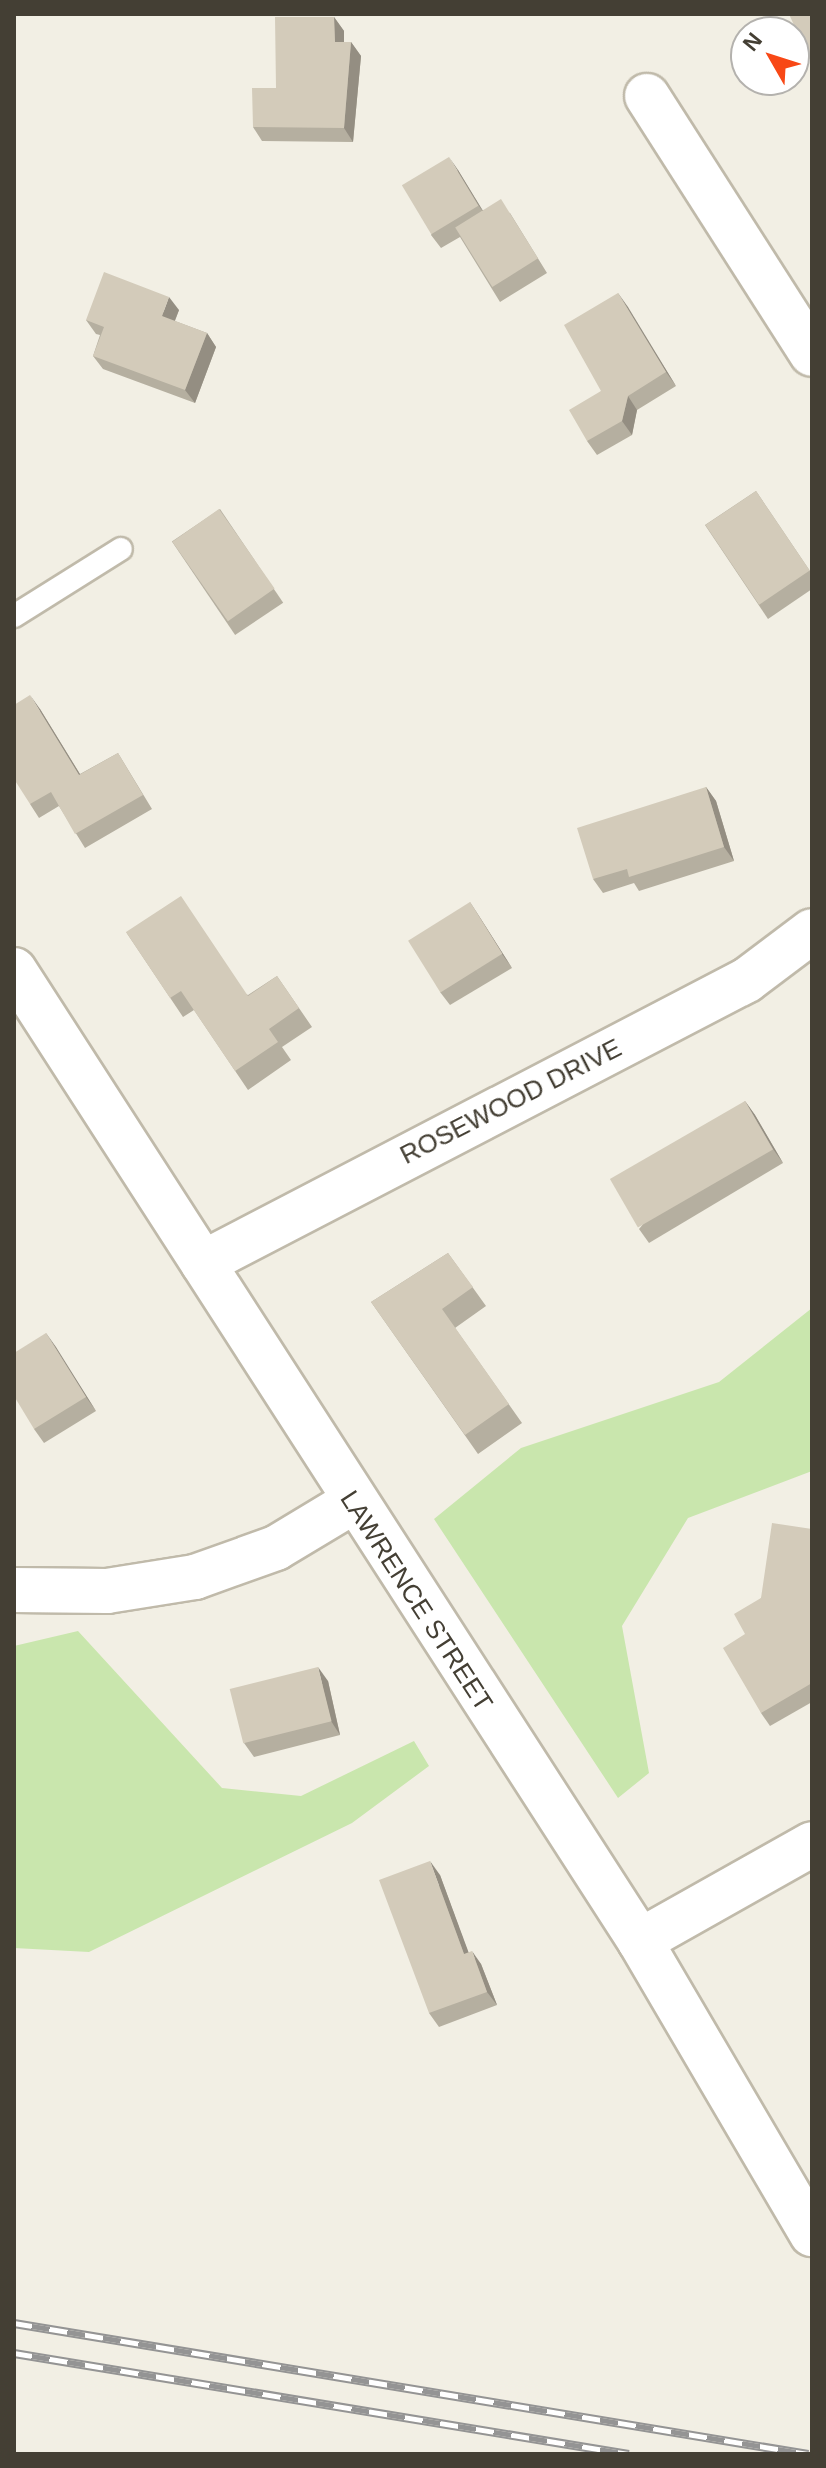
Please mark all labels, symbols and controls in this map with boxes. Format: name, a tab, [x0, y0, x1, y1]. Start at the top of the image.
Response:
north arrow	[730, 16, 810, 96]
text: N	[738, 28, 767, 56]
street label: ROSEWOOD DRIVE	[395, 1033, 627, 1171]
street label: LAWRENCE STREET	[333, 1485, 499, 1717]

